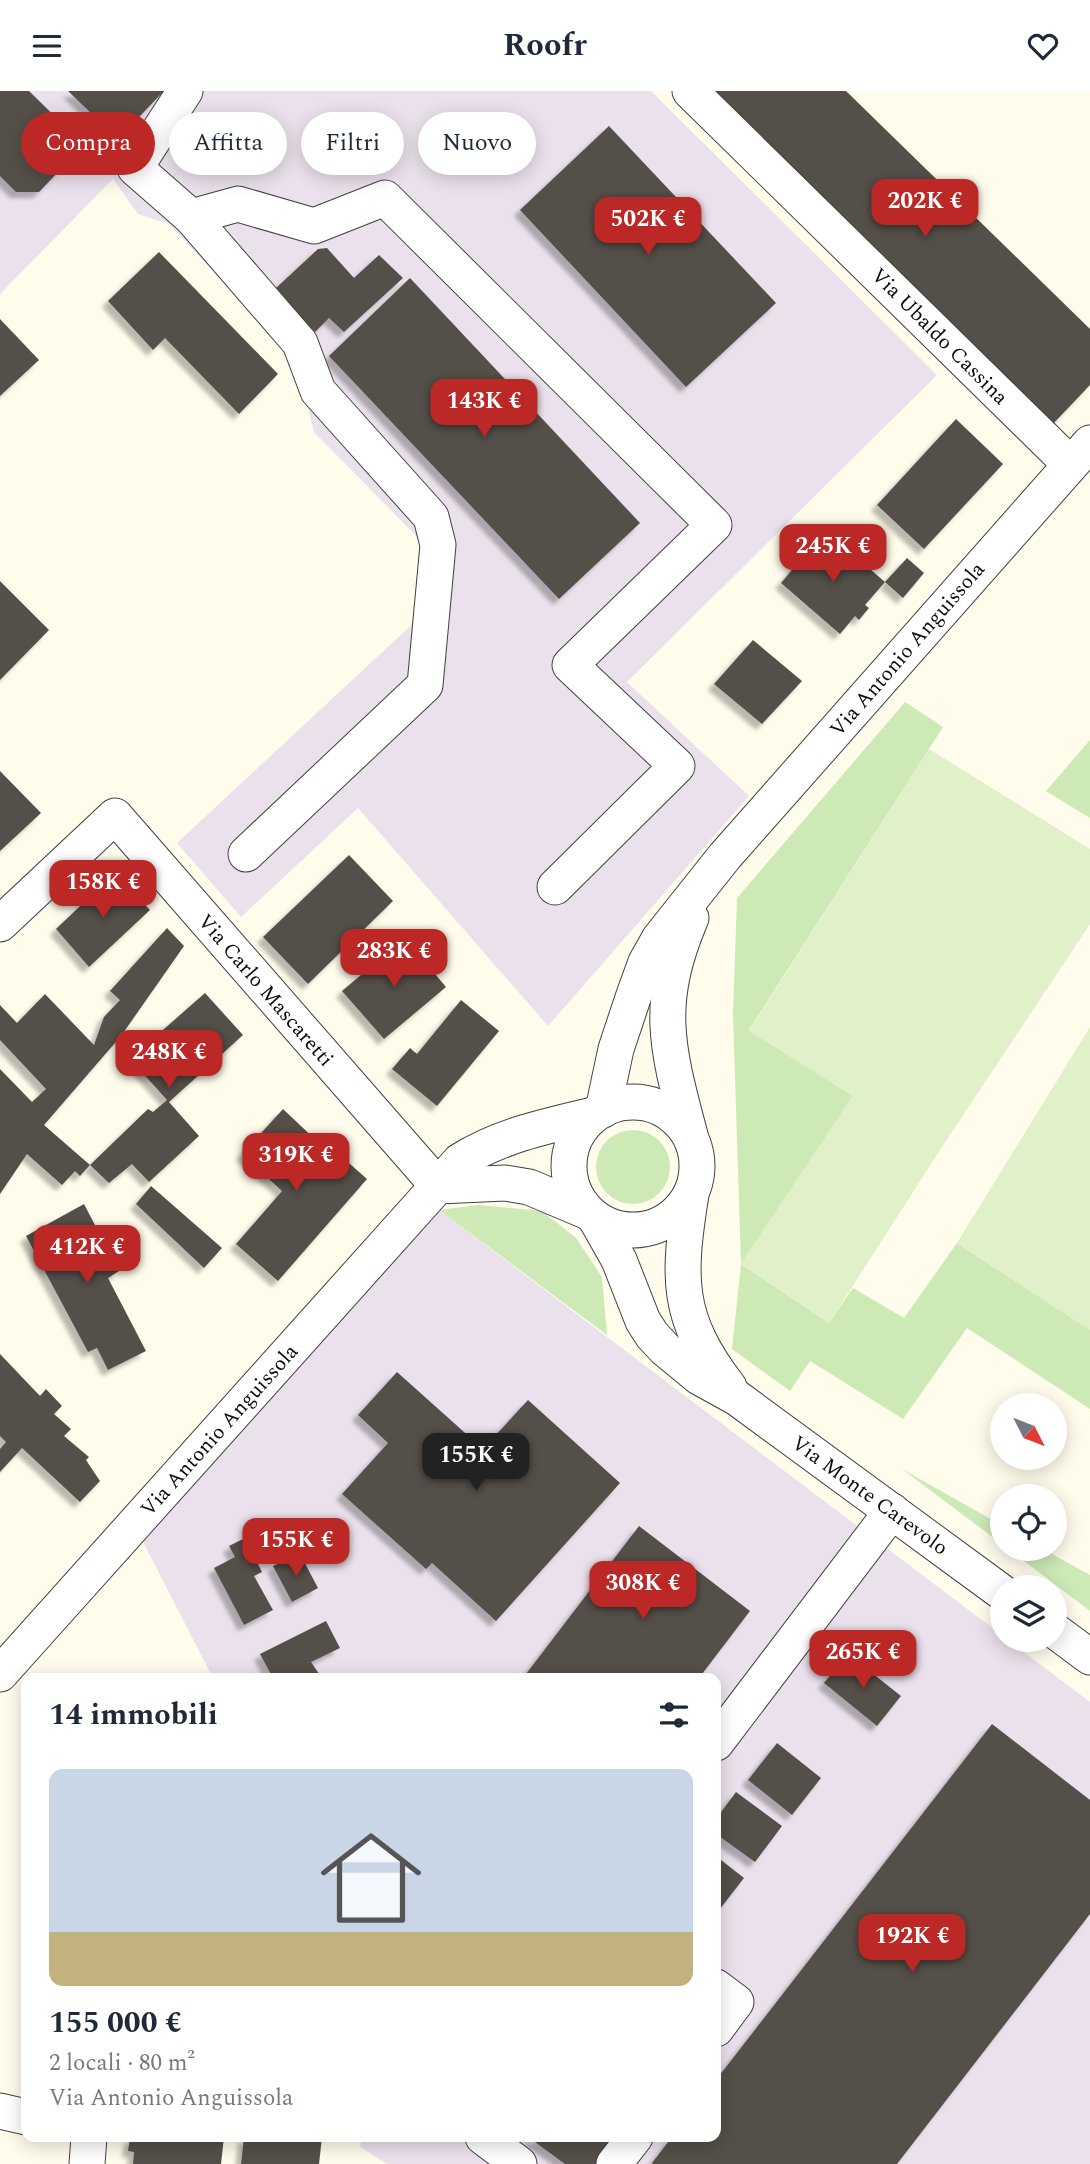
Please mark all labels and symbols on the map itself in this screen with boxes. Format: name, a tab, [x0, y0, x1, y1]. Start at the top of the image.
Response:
pin: 202K €	[868, 179, 982, 239]
pin: 502K €	[591, 197, 705, 257]
street label: Via Ubaldo Cassina	[863, 261, 1016, 413]
pin: 143K €	[427, 379, 541, 439]
pin: 245K €	[776, 525, 890, 584]
street label: Via Antonio Anguissola	[823, 554, 993, 744]
pin: 158K €	[46, 861, 160, 920]
street label: Via Carlo Mascaretti	[190, 907, 341, 1074]
pin: 283K €	[337, 929, 451, 989]
pin: 248K €	[112, 1031, 226, 1090]
pin: 319K €	[239, 1133, 353, 1193]
pin: 412K €	[30, 1225, 144, 1285]
street label: Via Antonio Anguissola	[133, 1337, 307, 1524]
north arrow	[990, 1393, 1068, 1470]
street label: Via Monte Carevolo	[784, 1428, 955, 1564]
pin: 155K €	[419, 1433, 533, 1493]
pin: 155K €	[239, 1519, 353, 1578]
pin: 308K €	[586, 1561, 700, 1621]
pin: 265K €	[806, 1631, 920, 1690]
pin: 192K €	[855, 1915, 969, 1974]

